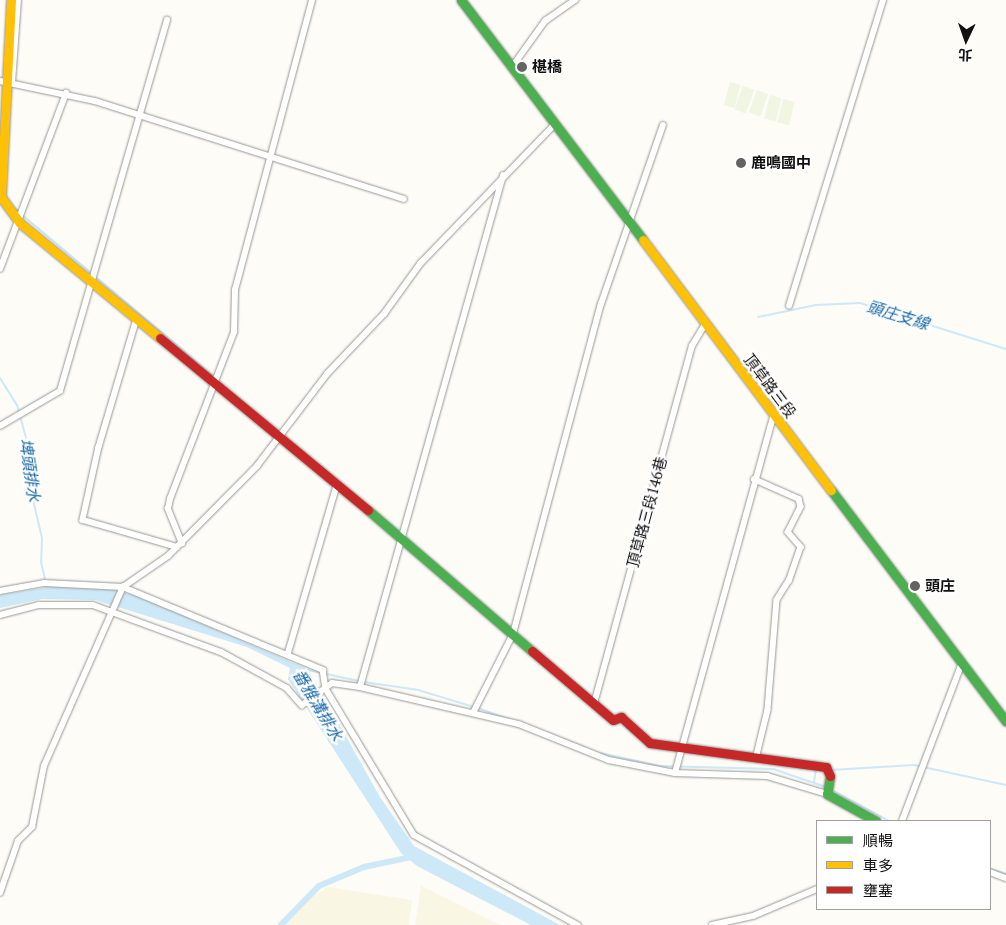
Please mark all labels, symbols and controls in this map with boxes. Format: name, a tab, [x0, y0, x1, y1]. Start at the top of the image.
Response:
north arrow	[941, 15, 991, 65]
text: 北	[958, 46, 973, 65]
place label: 椹橋	[532, 58, 562, 76]
marker: 椹橋	[516, 61, 528, 73]
place label: 鹿鳴國中	[751, 154, 811, 172]
marker: 鹿鳴國中	[735, 157, 747, 169]
water label: 頭庄支線	[865, 296, 931, 334]
street label: 頂草路三段	[740, 351, 800, 421]
water label: 埤頭排水	[16, 437, 44, 503]
street label: 頂草路三段146巷	[624, 455, 670, 569]
place label: 頭庄	[925, 577, 955, 595]
marker: 頭庄	[909, 580, 921, 592]
water label: 番雅溝排水	[289, 666, 347, 744]
legend	[816, 820, 991, 910]
text: 順暢	[863, 830, 893, 850]
text: 車多	[863, 855, 893, 875]
text: 壅塞	[863, 880, 893, 900]

